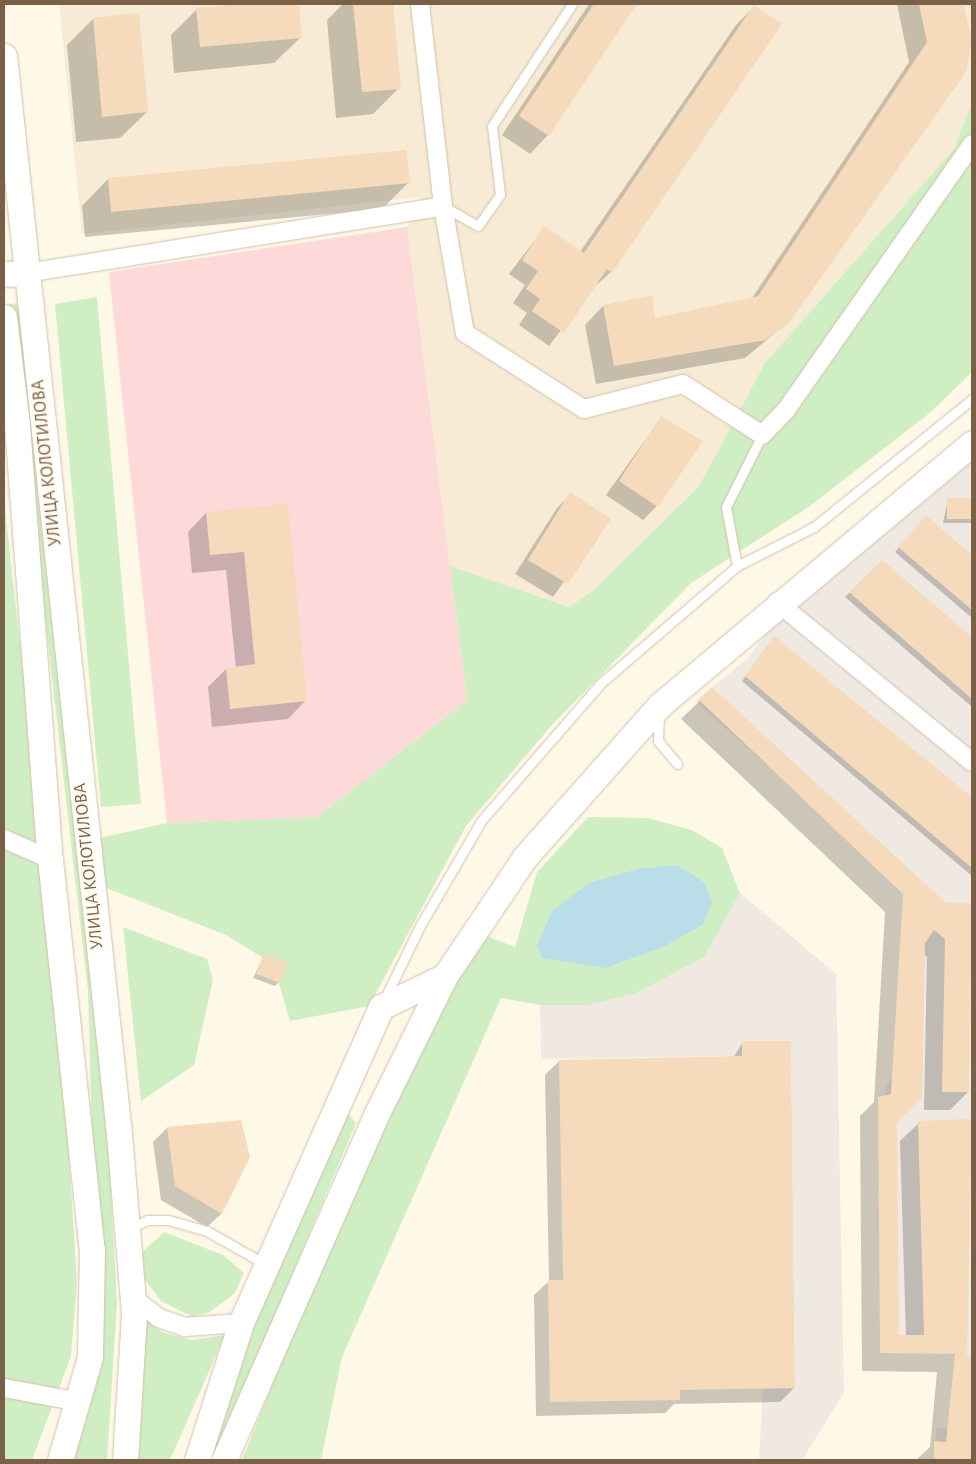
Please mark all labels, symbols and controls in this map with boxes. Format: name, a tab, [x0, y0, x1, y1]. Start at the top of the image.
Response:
street label: УЛИЦА КОЛОТИЛОВА	[28, 379, 66, 547]
street label: УЛИЦА КОЛОТИЛОВА	[70, 782, 108, 950]

